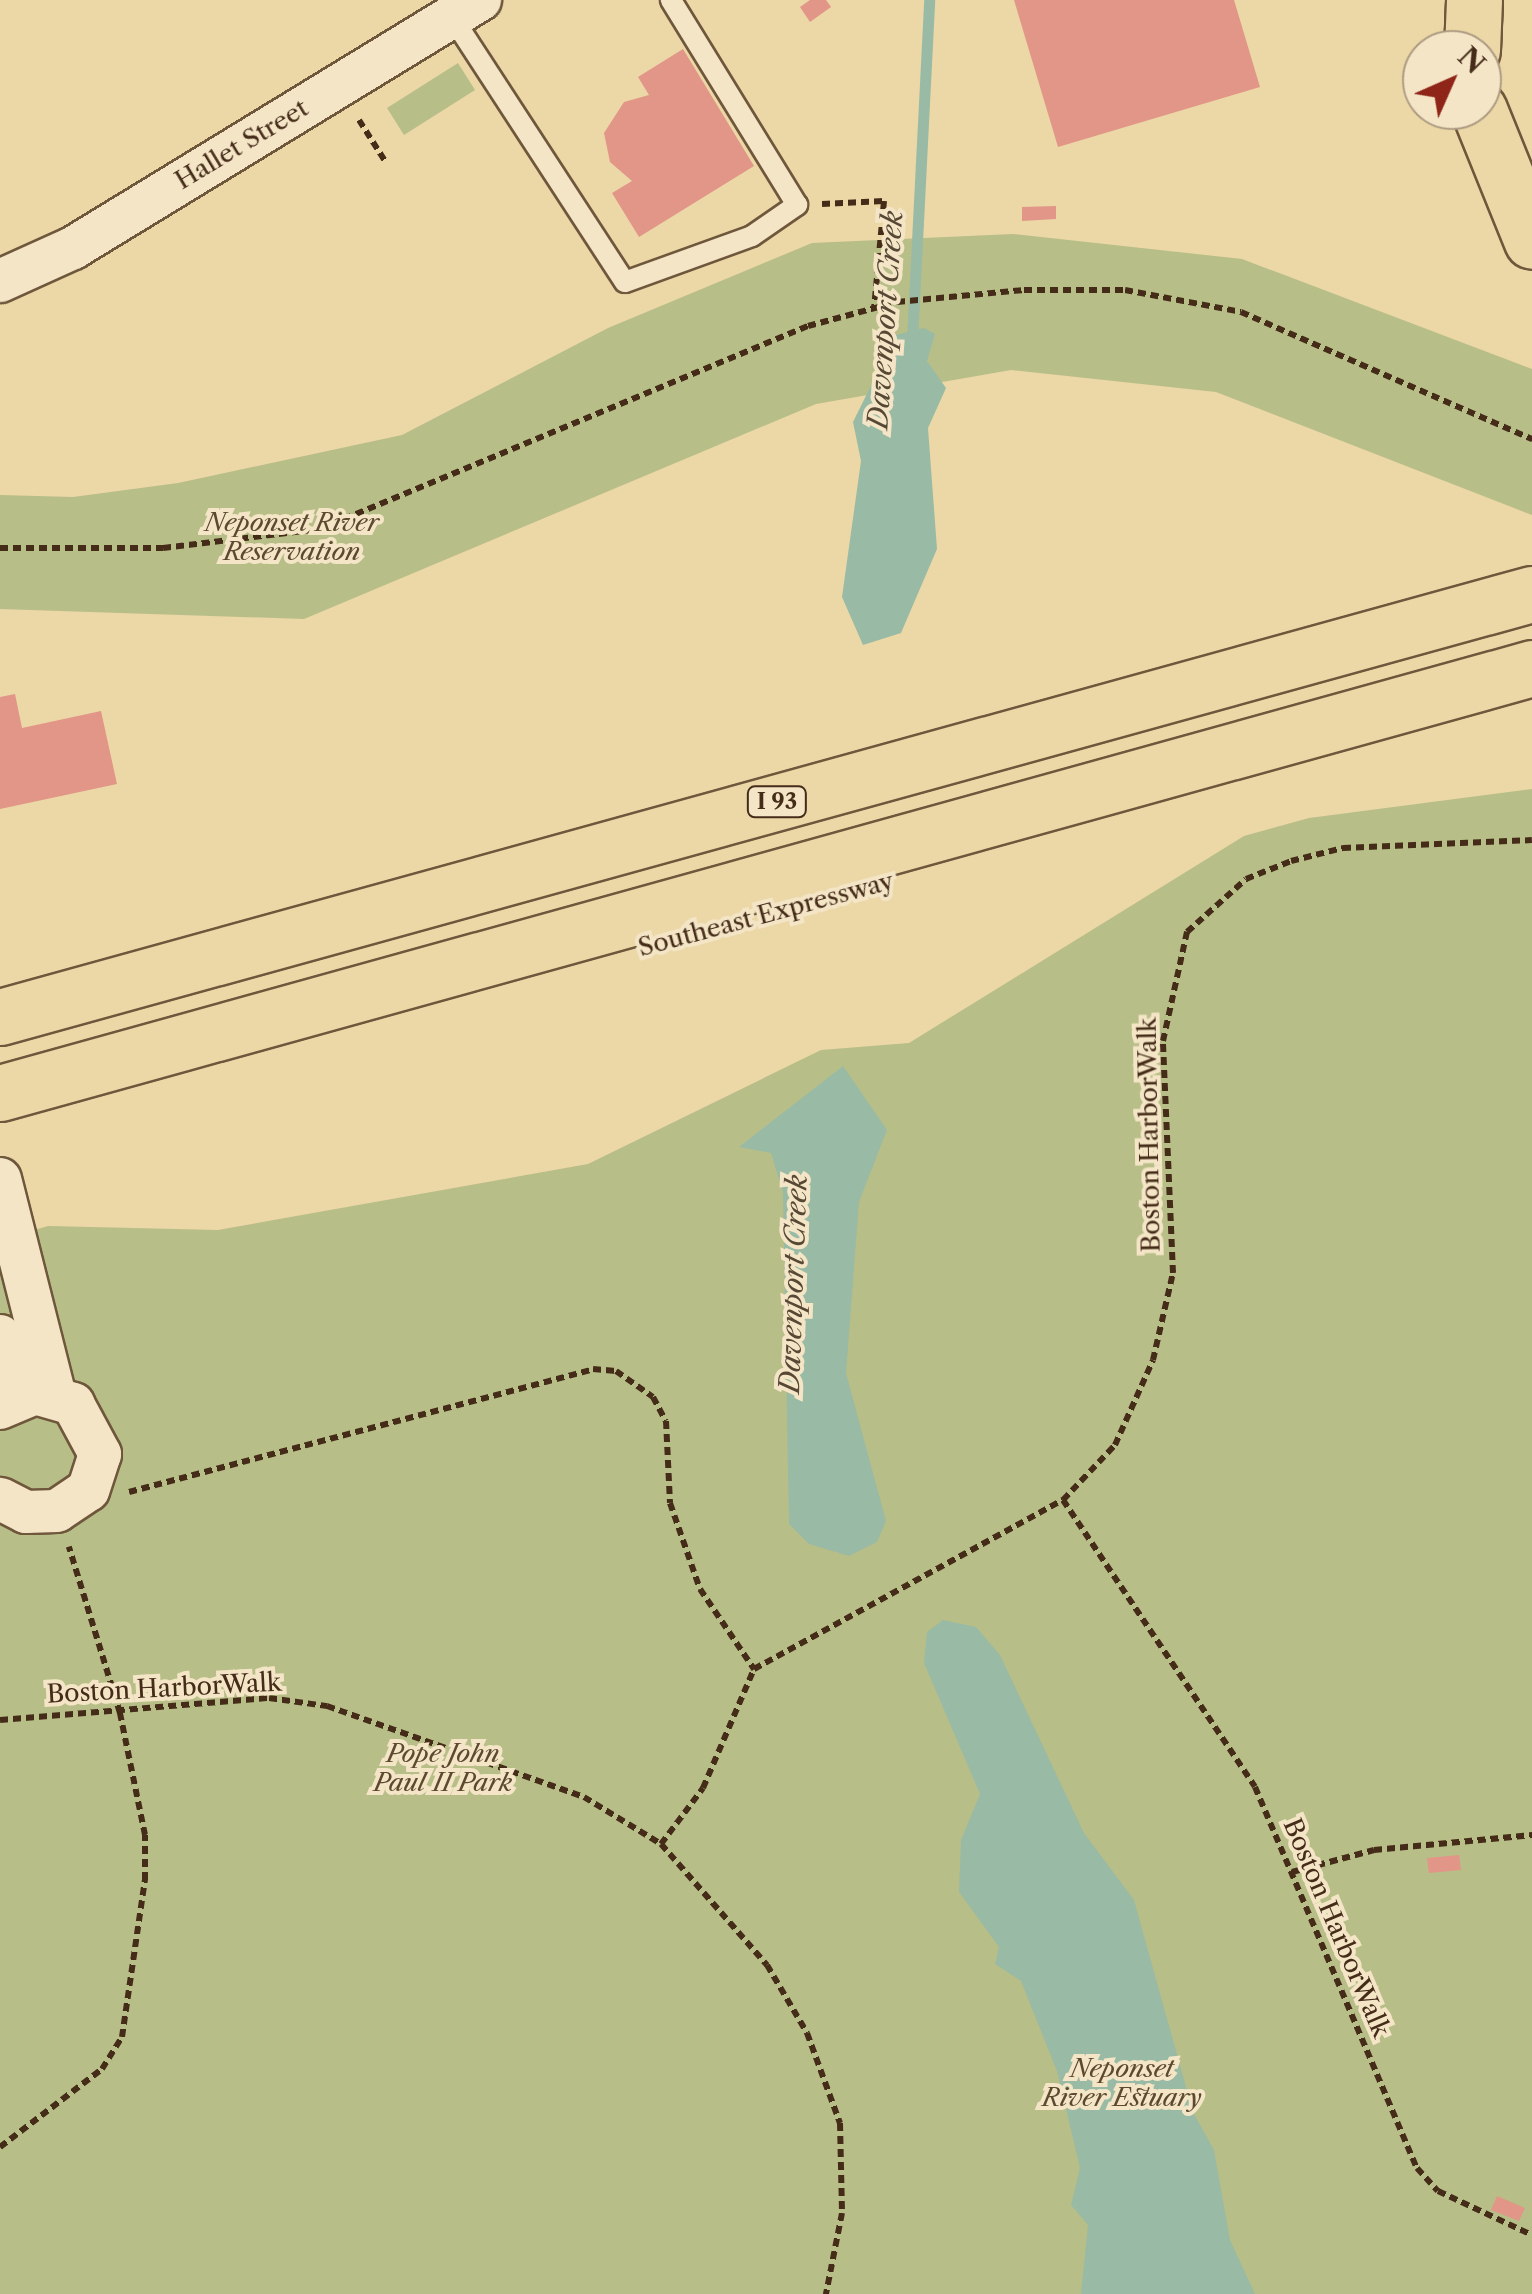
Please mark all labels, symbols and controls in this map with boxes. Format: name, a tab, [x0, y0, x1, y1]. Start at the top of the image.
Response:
north arrow	[1402, 30, 1502, 130]
text: N	[1451, 40, 1492, 81]
street label: Hallet Street	[170, 94, 314, 196]
water label: Davenport Creek	[861, 210, 909, 430]
park label: Neponset River Reservation	[205, 509, 379, 568]
road number: I 93	[744, 785, 810, 819]
street label: Southeast Expressway	[635, 866, 897, 964]
street label: Boston HarborWalk	[1133, 1017, 1167, 1253]
water label: Davenport Creek	[772, 1174, 814, 1394]
street label: Boston HarborWalk	[46, 1668, 282, 1710]
park label: Pope John Paul II Park	[374, 1740, 512, 1799]
street label: Boston HarborWalk	[1276, 1814, 1396, 2042]
park label: Neponset River Estuary	[1042, 2055, 1202, 2114]

